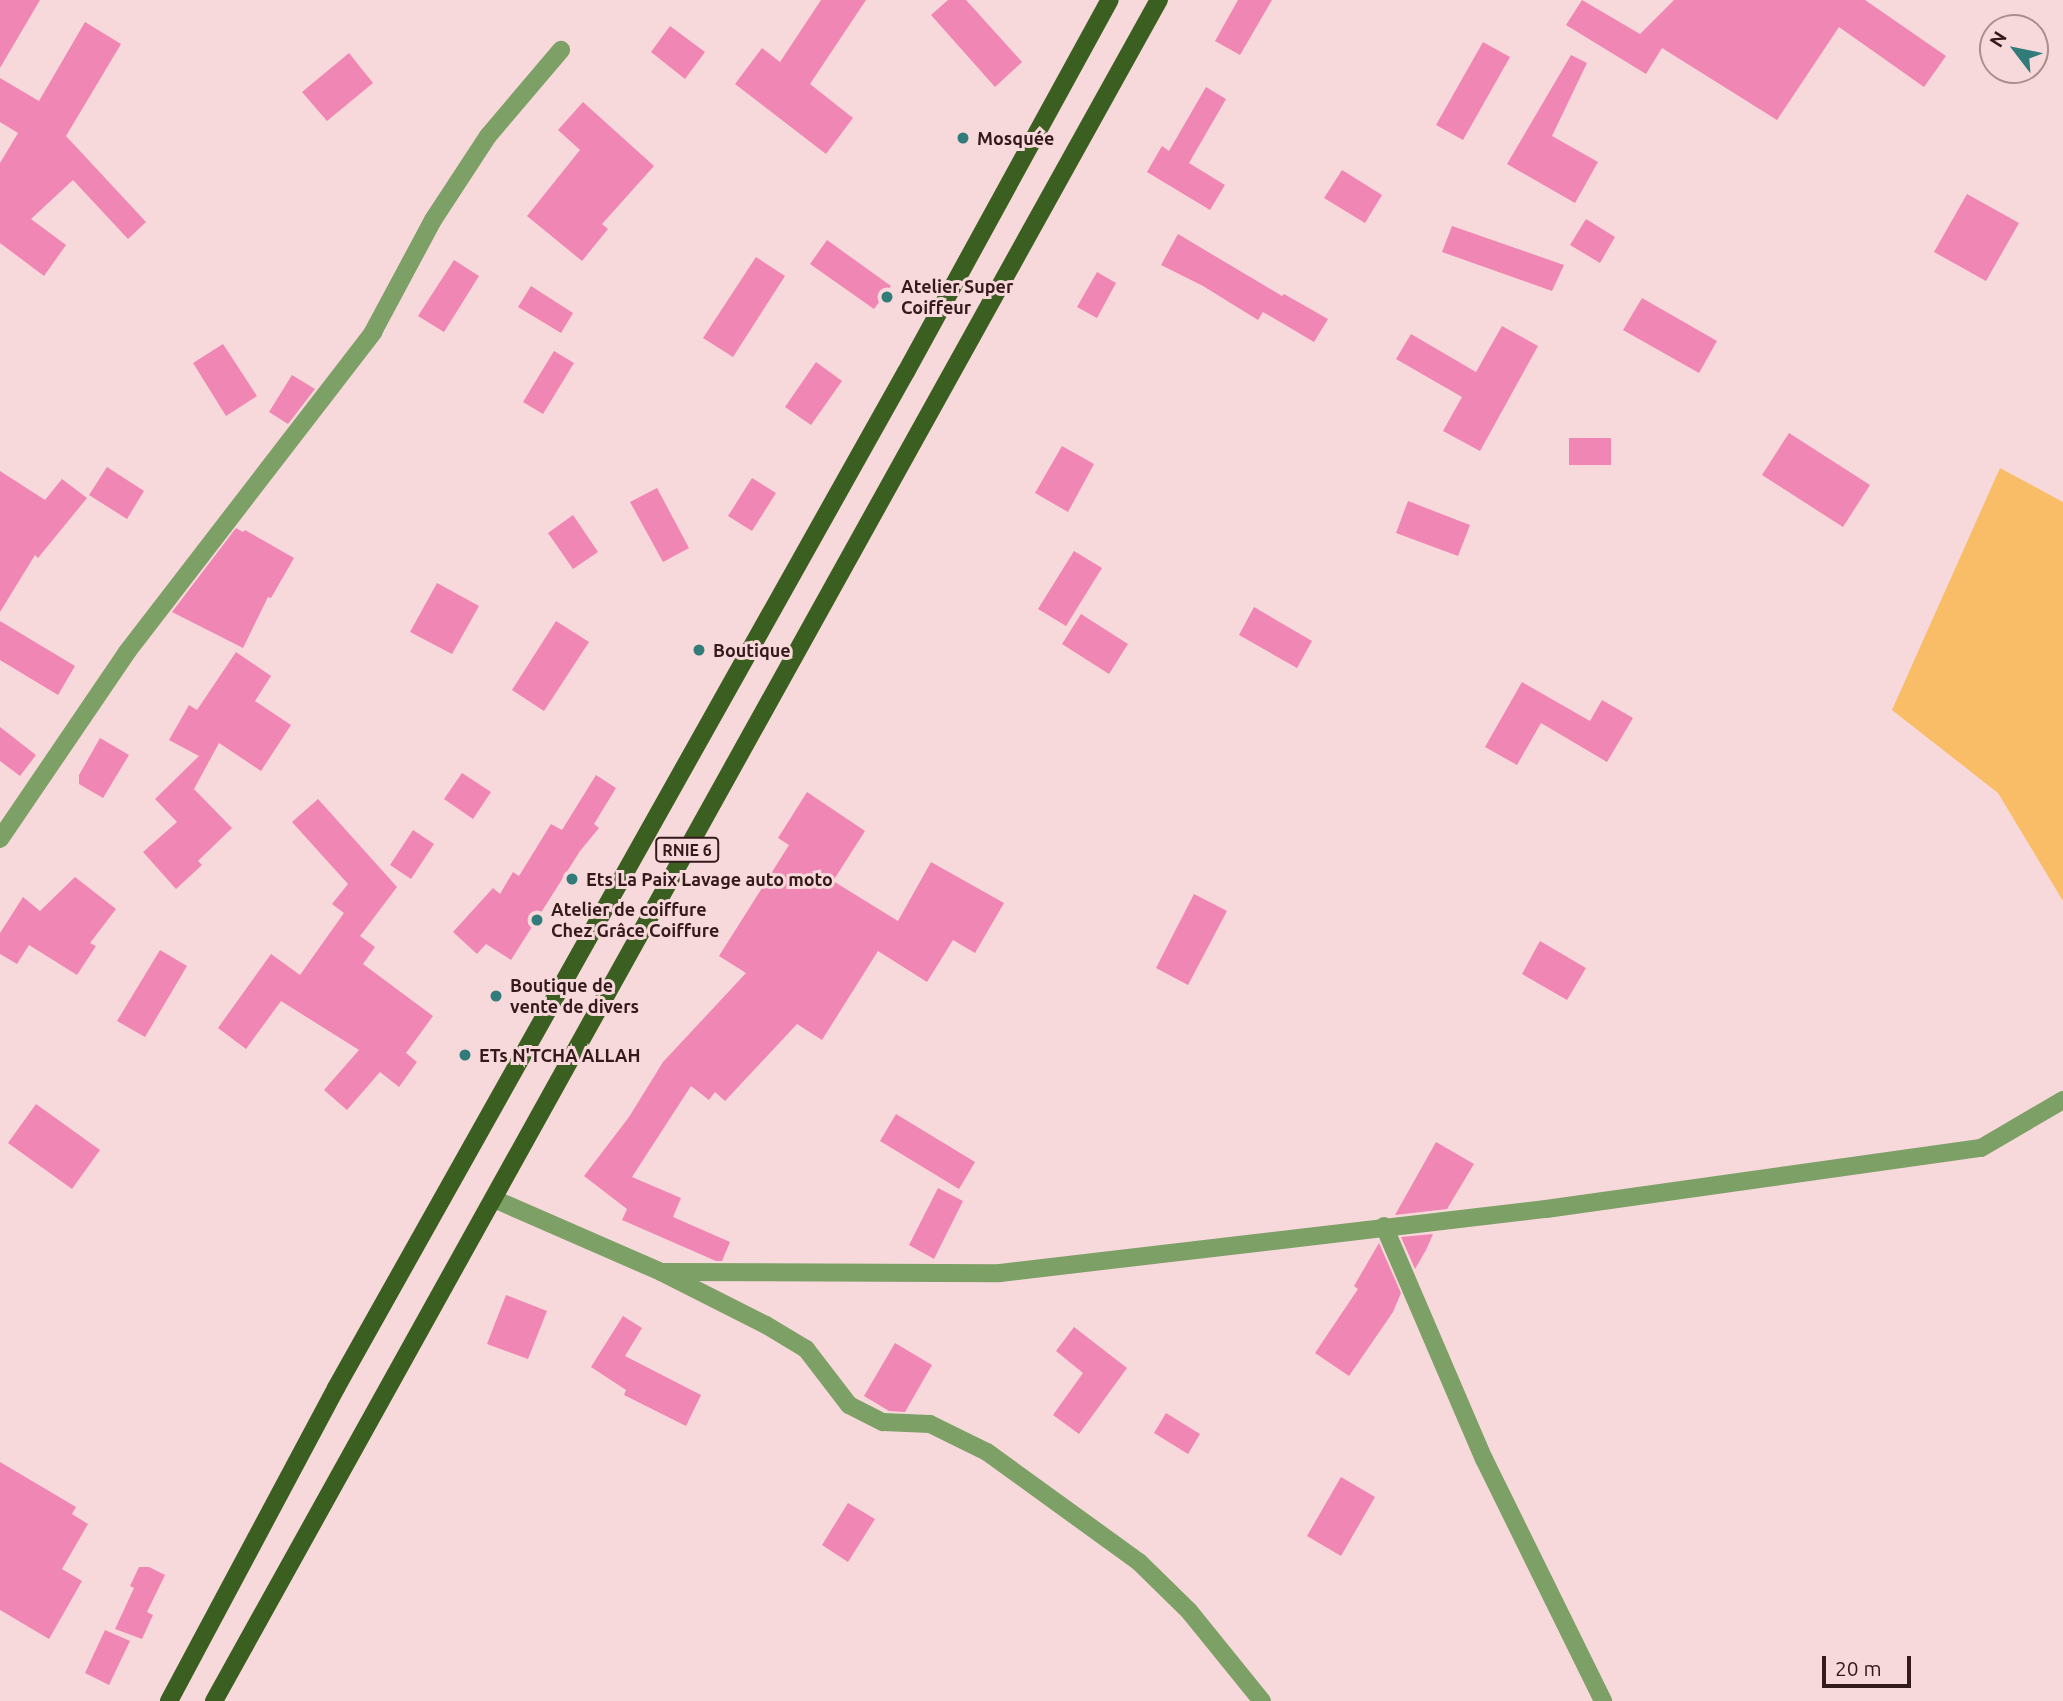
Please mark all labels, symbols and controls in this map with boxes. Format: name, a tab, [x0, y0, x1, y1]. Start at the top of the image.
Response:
north arrow	[1979, 14, 2049, 84]
text: N	[1985, 27, 2011, 51]
place label: Mosquée	[977, 127, 1054, 149]
marker: Mosquée	[955, 130, 971, 146]
place label: Atelier Super Coiffeur	[901, 276, 1013, 318]
marker: Atelier Super Coiffeur	[879, 289, 895, 305]
place label: Boutique	[713, 639, 791, 661]
marker: Boutique	[691, 642, 707, 658]
road number: RNIE 6	[654, 838, 720, 862]
place label: Ets La Paix Lavage auto moto	[586, 868, 833, 890]
marker: Ets La Paix Lavage auto moto	[564, 871, 580, 887]
place label: Atelier de coiffure Chez Grâce Coiffure	[551, 899, 719, 942]
marker: Atelier de coiffure Chez Grâce Coiffure	[529, 912, 545, 928]
place label: Boutique de vente de divers	[510, 975, 639, 1018]
marker: Boutique de vente de divers	[488, 988, 504, 1004]
place label: ETs N'TCHA ALLAH	[479, 1044, 641, 1066]
marker: ETs N'TCHA ALLAH	[457, 1047, 473, 1063]
scale bar	[1825, 1642, 1914, 1686]
text: 20 m	[1835, 1656, 1882, 1680]

